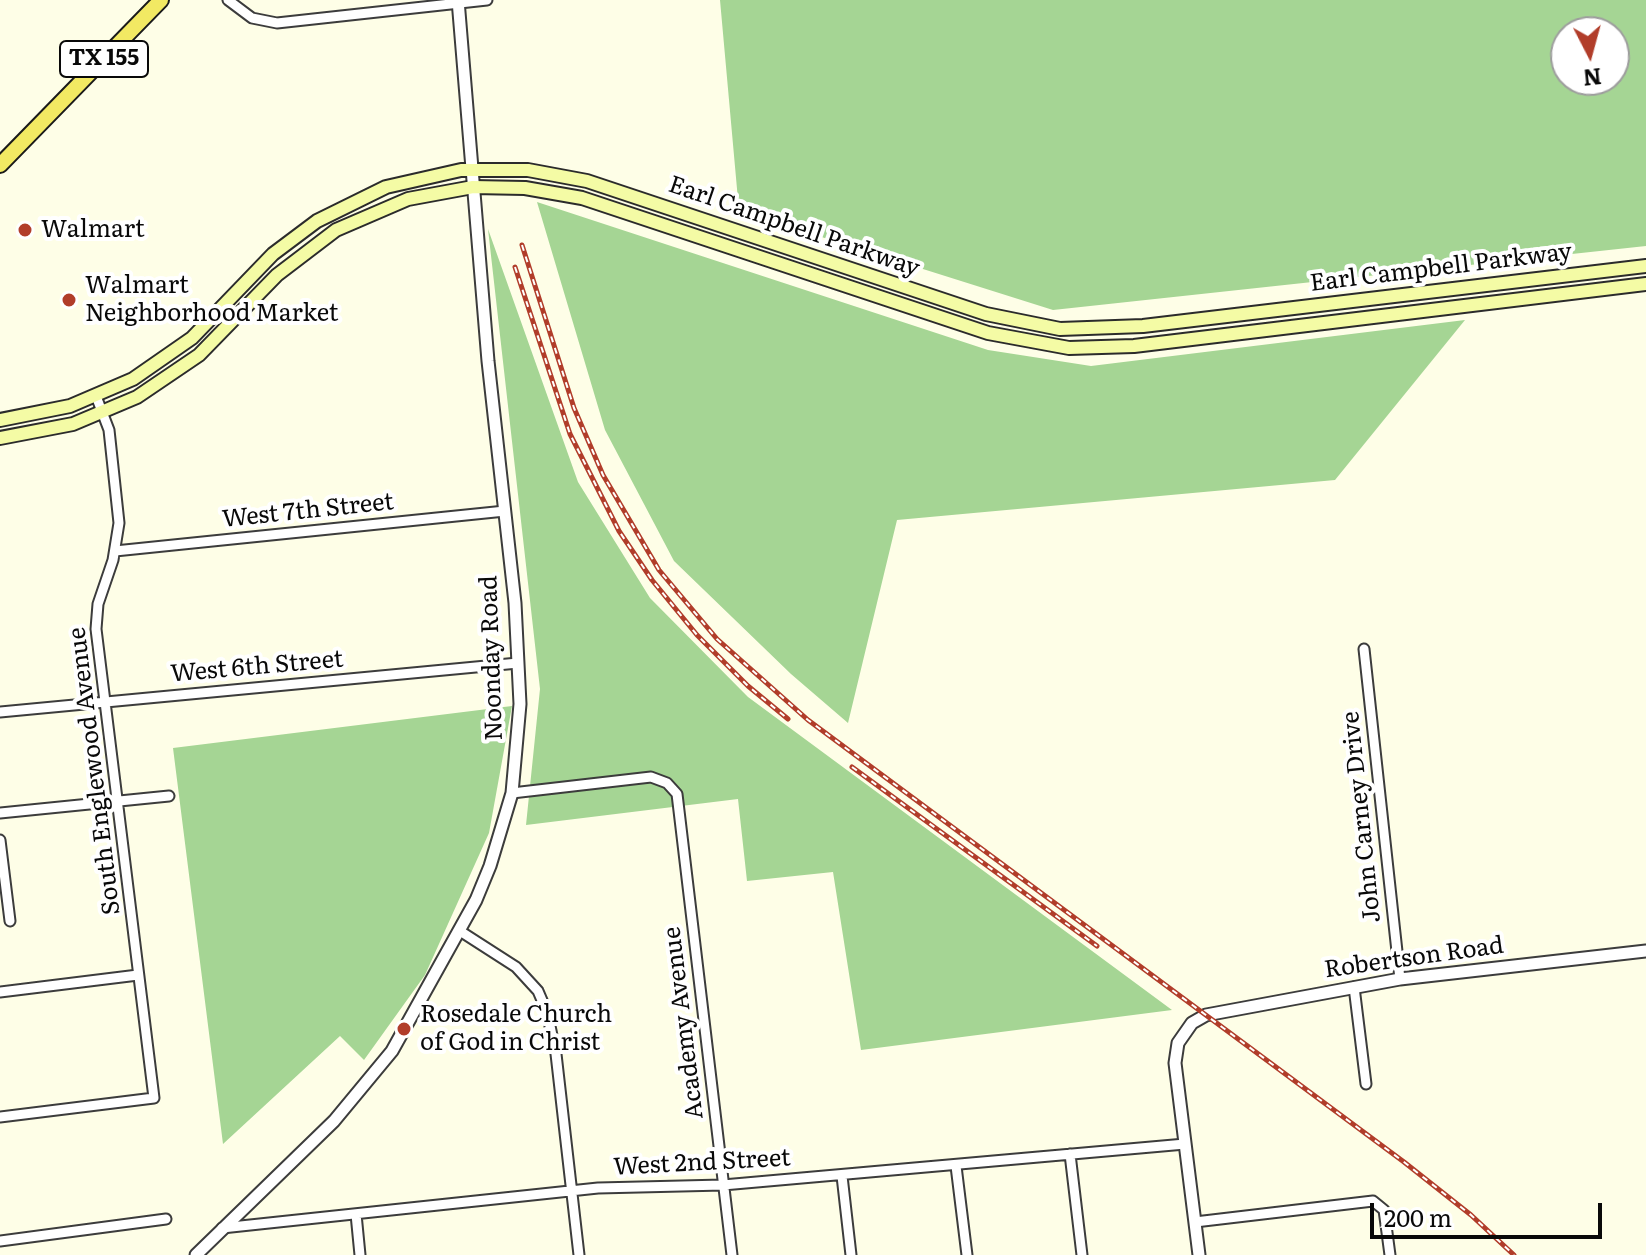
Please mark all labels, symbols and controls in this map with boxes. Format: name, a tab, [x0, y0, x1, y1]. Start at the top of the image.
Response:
north arrow	[1550, 16, 1630, 96]
road number: TX 155	[60, 41, 148, 77]
text: N	[1581, 61, 1603, 96]
street label: Earl Campbell Parkway	[665, 170, 923, 284]
place label: Walmart	[41, 216, 145, 244]
marker: Walmart	[16, 221, 34, 239]
street label: Earl Campbell Parkway	[1308, 238, 1574, 298]
place label: Walmart Neighborhood Market	[85, 272, 339, 328]
marker: Walmart Neighborhood Market	[60, 291, 78, 309]
street label: West 7th Street	[221, 488, 395, 534]
street label: Noonday Road	[475, 575, 509, 741]
street label: South Englewood Avenue	[63, 625, 127, 917]
street label: West 6th Street	[169, 645, 345, 689]
street label: John Carney Drive	[1337, 710, 1387, 924]
street label: Academy Avenue	[658, 925, 710, 1121]
street label: Robertson Road	[1322, 931, 1506, 985]
place label: Rosedale Church of God in Christ	[420, 1001, 612, 1057]
marker: Rosedale Church of God in Christ	[395, 1020, 413, 1038]
street label: West 2nd Street	[613, 1144, 791, 1182]
scale bar	[1374, 1187, 1606, 1237]
text: 200 m	[1384, 1199, 1452, 1234]

